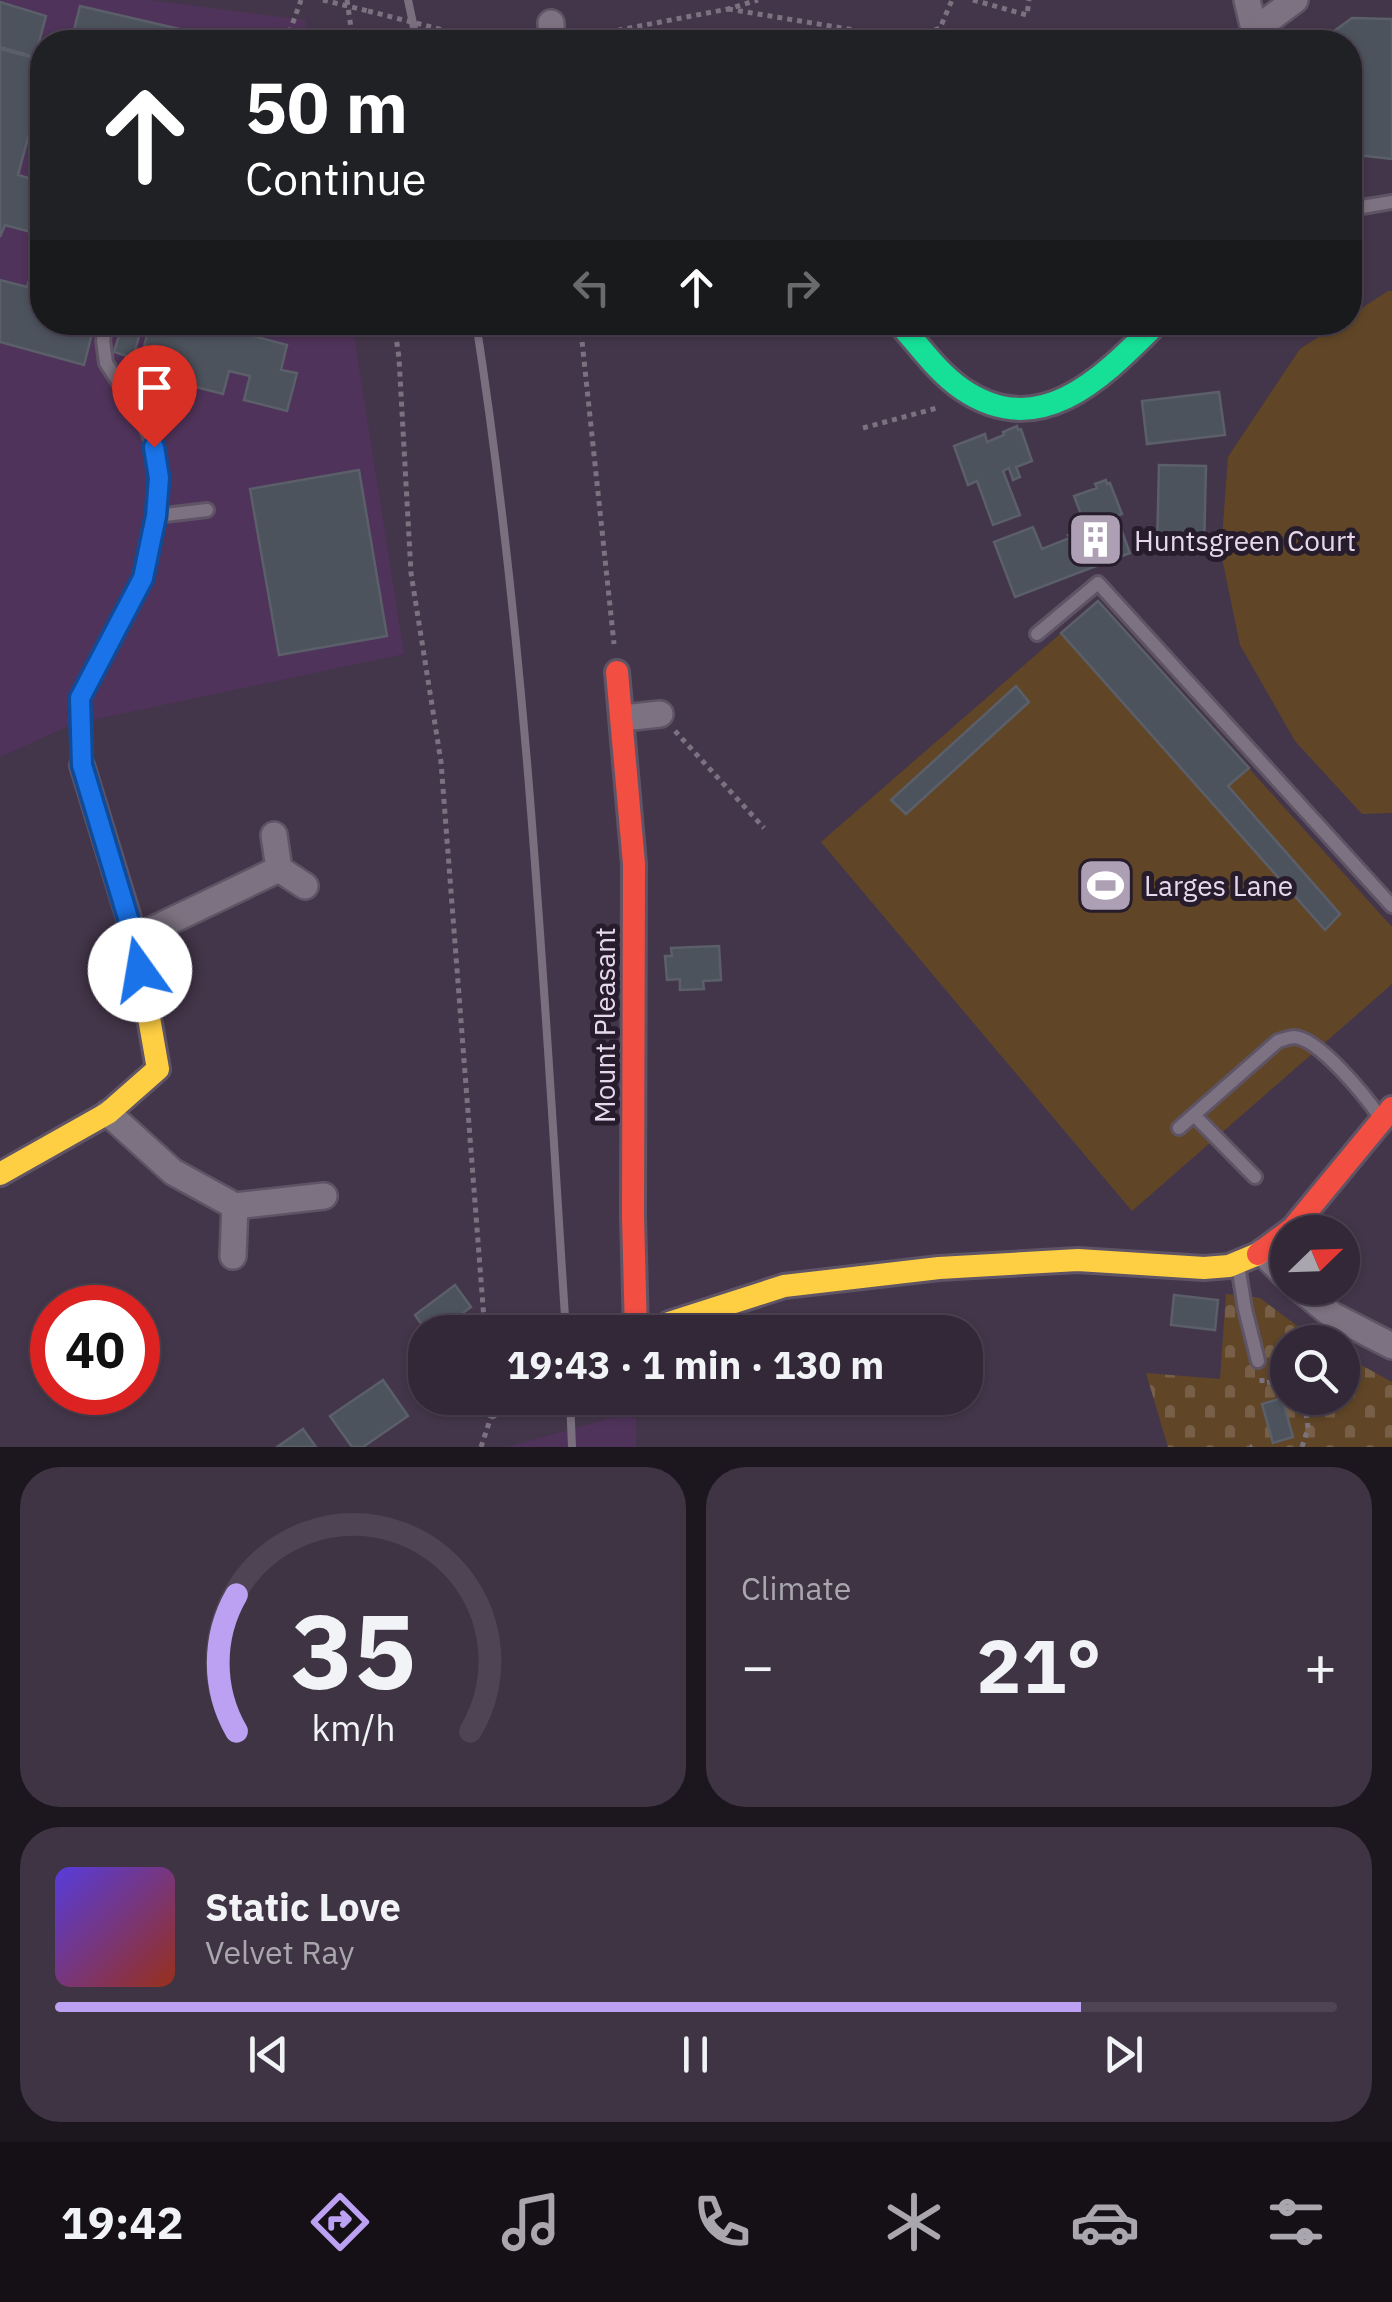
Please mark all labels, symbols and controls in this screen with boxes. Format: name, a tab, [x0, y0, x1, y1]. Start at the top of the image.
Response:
text: 50 m	[245, 61, 408, 152]
icon: ahead	[80, 70, 210, 200]
text: Continue	[245, 149, 427, 207]
icon: left	[564, 260, 619, 315]
icon: ahead	[669, 260, 724, 315]
icon: right	[774, 260, 829, 315]
pin	[112, 345, 197, 448]
icon: arrive	[127, 360, 182, 415]
building icon: Huntsgreen Court	[1065, 510, 1125, 570]
place label: Huntsgreen Court	[1134, 522, 1356, 559]
sports icon: Larges Lane	[1075, 855, 1135, 915]
place label: Larges Lane	[1144, 867, 1293, 904]
position arrow	[88, 918, 192, 1022]
street label: Mount Pleasant	[586, 927, 623, 1123]
north arrow	[1270, 1215, 1360, 1305]
map controls	[1270, 1215, 1360, 1415]
speed limit sign: 40	[30, 1285, 160, 1415]
button: search	[1270, 1325, 1360, 1415]
text: 19:43 · 1 min · 130 m	[507, 1340, 884, 1389]
text: Climate	[741, 1567, 851, 1609]
text: 35	[291, 1582, 415, 1718]
text: 21°	[976, 1616, 1102, 1714]
text: −	[741, 1630, 774, 1701]
text: +	[1304, 1630, 1337, 1701]
text: km/h	[311, 1704, 395, 1751]
text: Static Love	[205, 1882, 401, 1931]
text: Velvet Ray	[205, 1931, 354, 1973]
icon: previous	[241, 2027, 296, 2082]
icon: pause	[668, 2027, 723, 2082]
icon: next	[1096, 2027, 1151, 2082]
icon: directions	[305, 2187, 375, 2257]
icon: music	[496, 2187, 566, 2257]
icon: phone	[687, 2187, 757, 2257]
icon: climate	[879, 2187, 949, 2257]
icon: car	[1070, 2187, 1140, 2257]
icon: filters	[1261, 2187, 1331, 2257]
text: 19:42	[61, 2193, 184, 2251]

